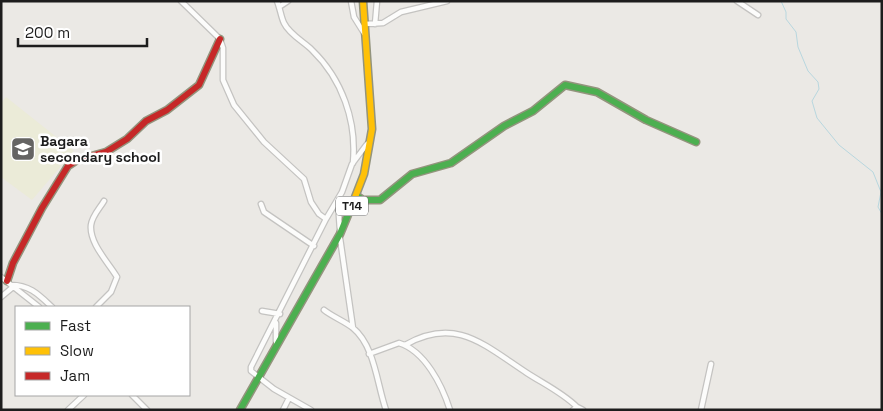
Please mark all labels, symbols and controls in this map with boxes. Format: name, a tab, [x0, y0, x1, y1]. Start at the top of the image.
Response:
scale bar	[18, 15, 146, 47]
text: 200 m	[25, 23, 70, 42]
place label: Bagara secondary school	[40, 132, 161, 166]
school or university icon: Bagara secondary school	[10, 136, 36, 162]
road number: T14	[336, 197, 368, 216]
legend	[15, 306, 190, 396]
text: Fast	[60, 316, 91, 335]
text: Slow	[60, 341, 94, 360]
text: Jam	[60, 366, 90, 385]

